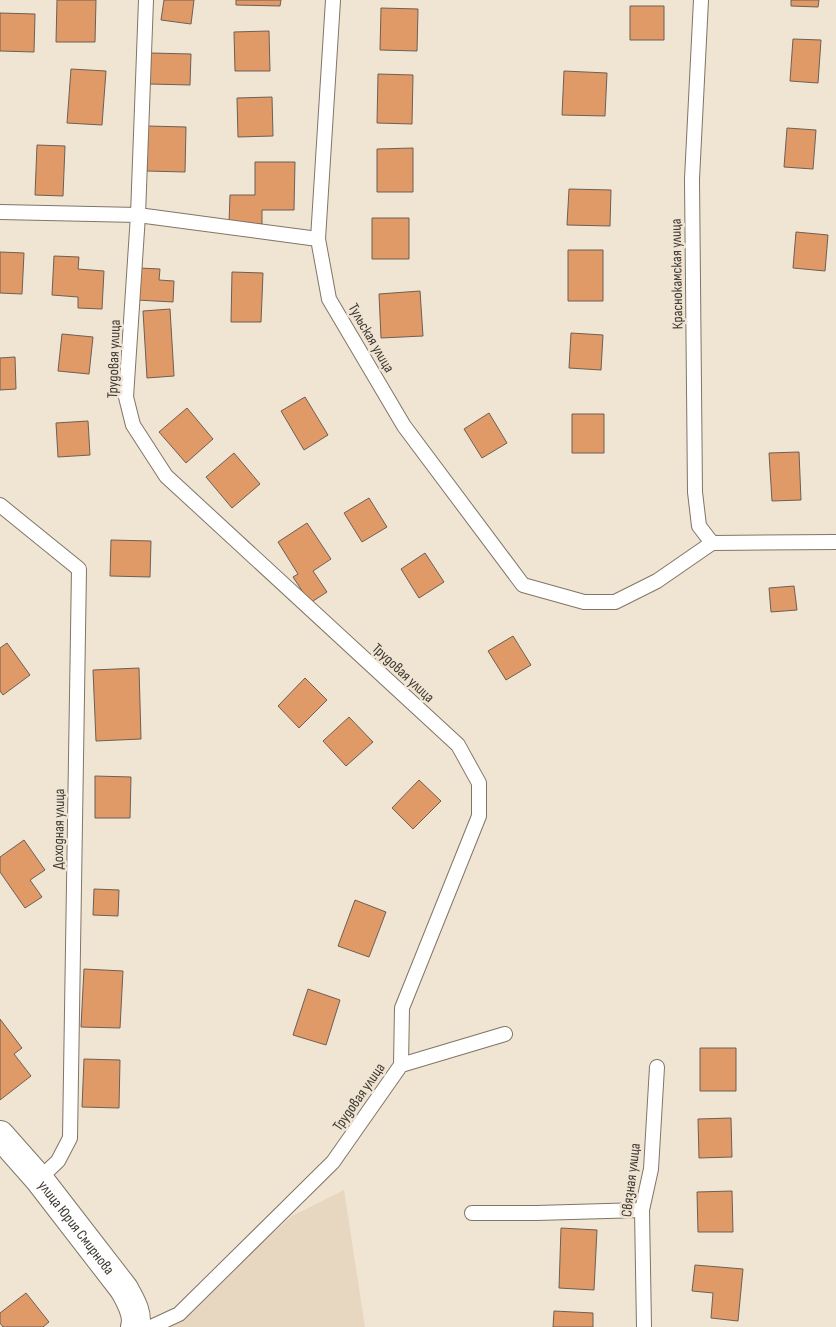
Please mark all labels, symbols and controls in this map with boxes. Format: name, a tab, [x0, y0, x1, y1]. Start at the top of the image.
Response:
street label: Краснокамская улица	[667, 218, 687, 329]
street label: Тульская улица	[344, 300, 399, 376]
street label: Трудовая улица	[103, 319, 125, 399]
street label: Трудовая улица	[368, 639, 438, 707]
street label: Доходная улица	[49, 788, 69, 870]
street label: Трудовая улица	[329, 1059, 389, 1135]
street label: Связная улица	[617, 1142, 645, 1218]
street label: улица Юрия Смирнова	[34, 1176, 119, 1279]

